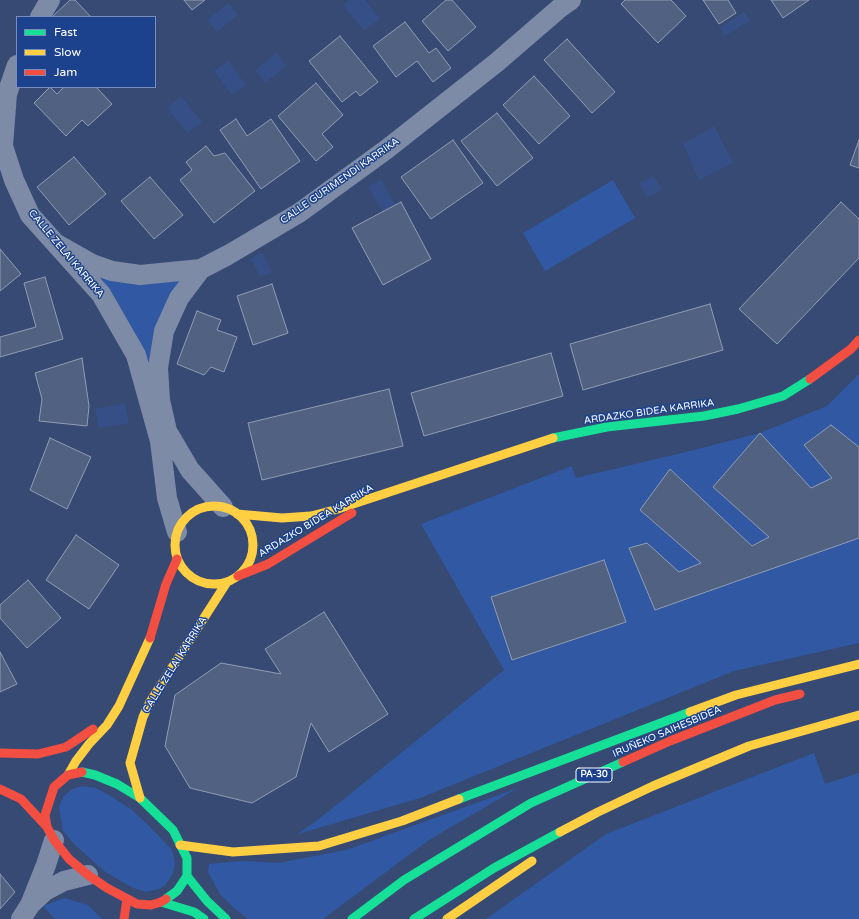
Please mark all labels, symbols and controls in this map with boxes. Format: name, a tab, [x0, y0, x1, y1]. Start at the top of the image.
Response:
legend	[16, 16, 156, 88]
text: Fast	[54, 25, 77, 39]
text: Slow	[54, 45, 81, 59]
text: Jam	[54, 65, 77, 79]
street label: CALLE GURIMENDI KARRIKA	[278, 135, 402, 227]
street label: CALLE ZELAI KARRIKA	[26, 208, 106, 300]
street label: ARDAZKO BIDEA KARRIKA	[583, 397, 715, 427]
street label: ARDAZKO BIDEA KARRIKA	[256, 482, 376, 560]
street label: CALLE ZELAI KARRIKA	[140, 615, 210, 715]
street label: IRUÑEKO SAIHESBIDEA	[611, 704, 723, 760]
road number: PA-30	[576, 768, 612, 782]

